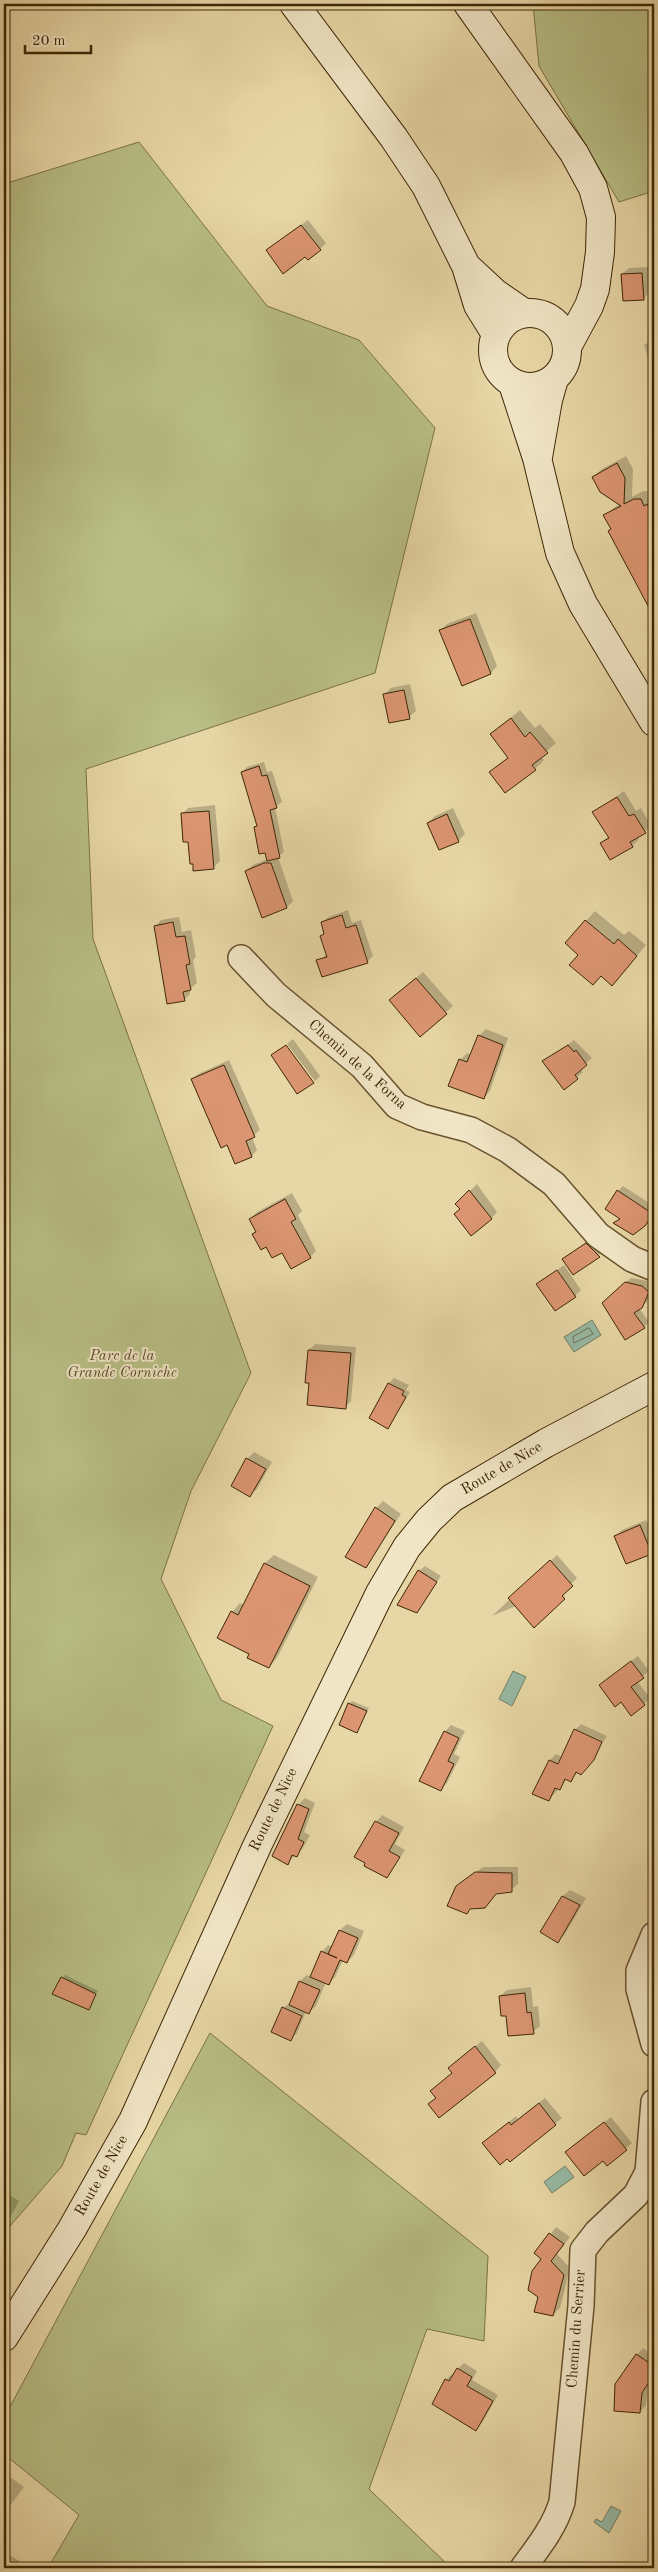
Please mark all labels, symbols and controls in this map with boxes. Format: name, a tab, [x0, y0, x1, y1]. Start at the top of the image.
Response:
scale bar	[25, 22, 91, 54]
text: 20 m	[32, 34, 66, 49]
street label: Chemin de la Forna	[305, 1017, 409, 1113]
park label: Parc de la Grande Corniche	[67, 1349, 177, 1381]
street label: Route de Nice	[459, 1440, 545, 1498]
street label: Route de Nice	[247, 1766, 301, 1854]
street label: Route de Nice	[73, 2133, 131, 2219]
street label: Chemin du Serrier	[565, 2269, 589, 2389]

